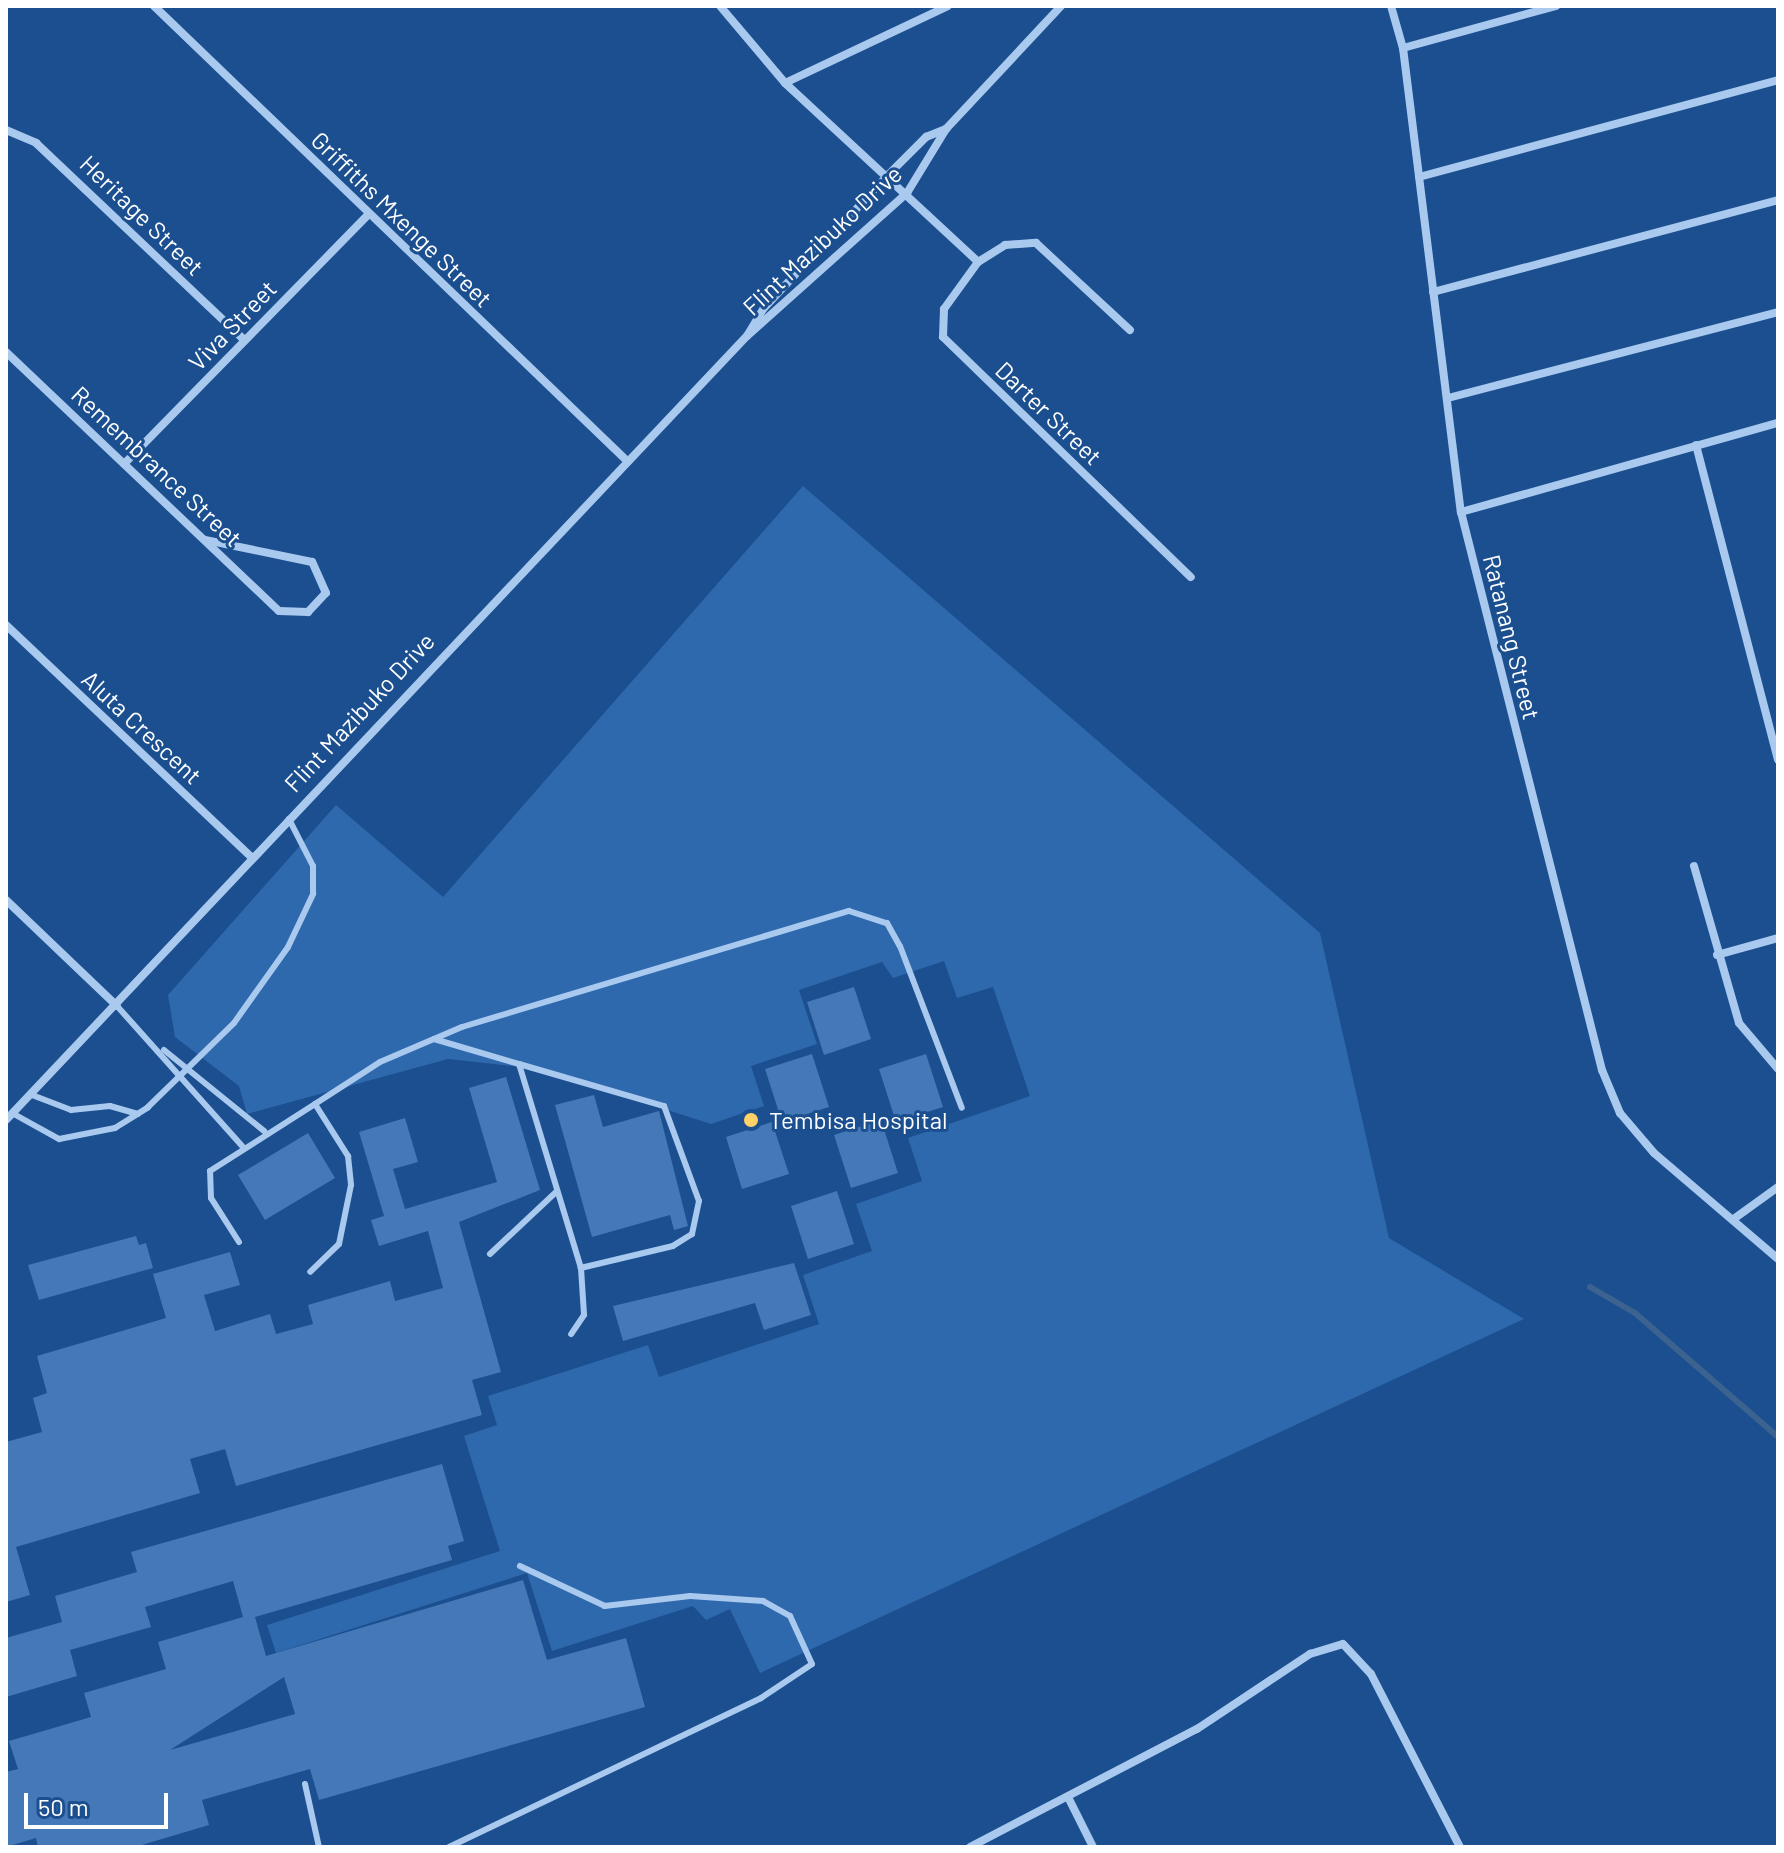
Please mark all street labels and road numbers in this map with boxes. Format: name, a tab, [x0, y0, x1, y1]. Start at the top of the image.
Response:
street label: Griffiths Mxenge Street	[306, 125, 498, 313]
street label: Heritage Street	[74, 149, 210, 281]
street label: Flint Mazibuko Drive	[737, 159, 907, 321]
street label: Viva Street	[182, 274, 282, 376]
street label: Darter Street	[990, 355, 1108, 471]
street label: Remembrance Street	[66, 380, 248, 552]
street label: Ratanang Street	[1478, 551, 1546, 723]
street label: Flint Mazibuko Drive	[278, 627, 440, 797]
street label: Aluta Crescent	[76, 664, 208, 790]

